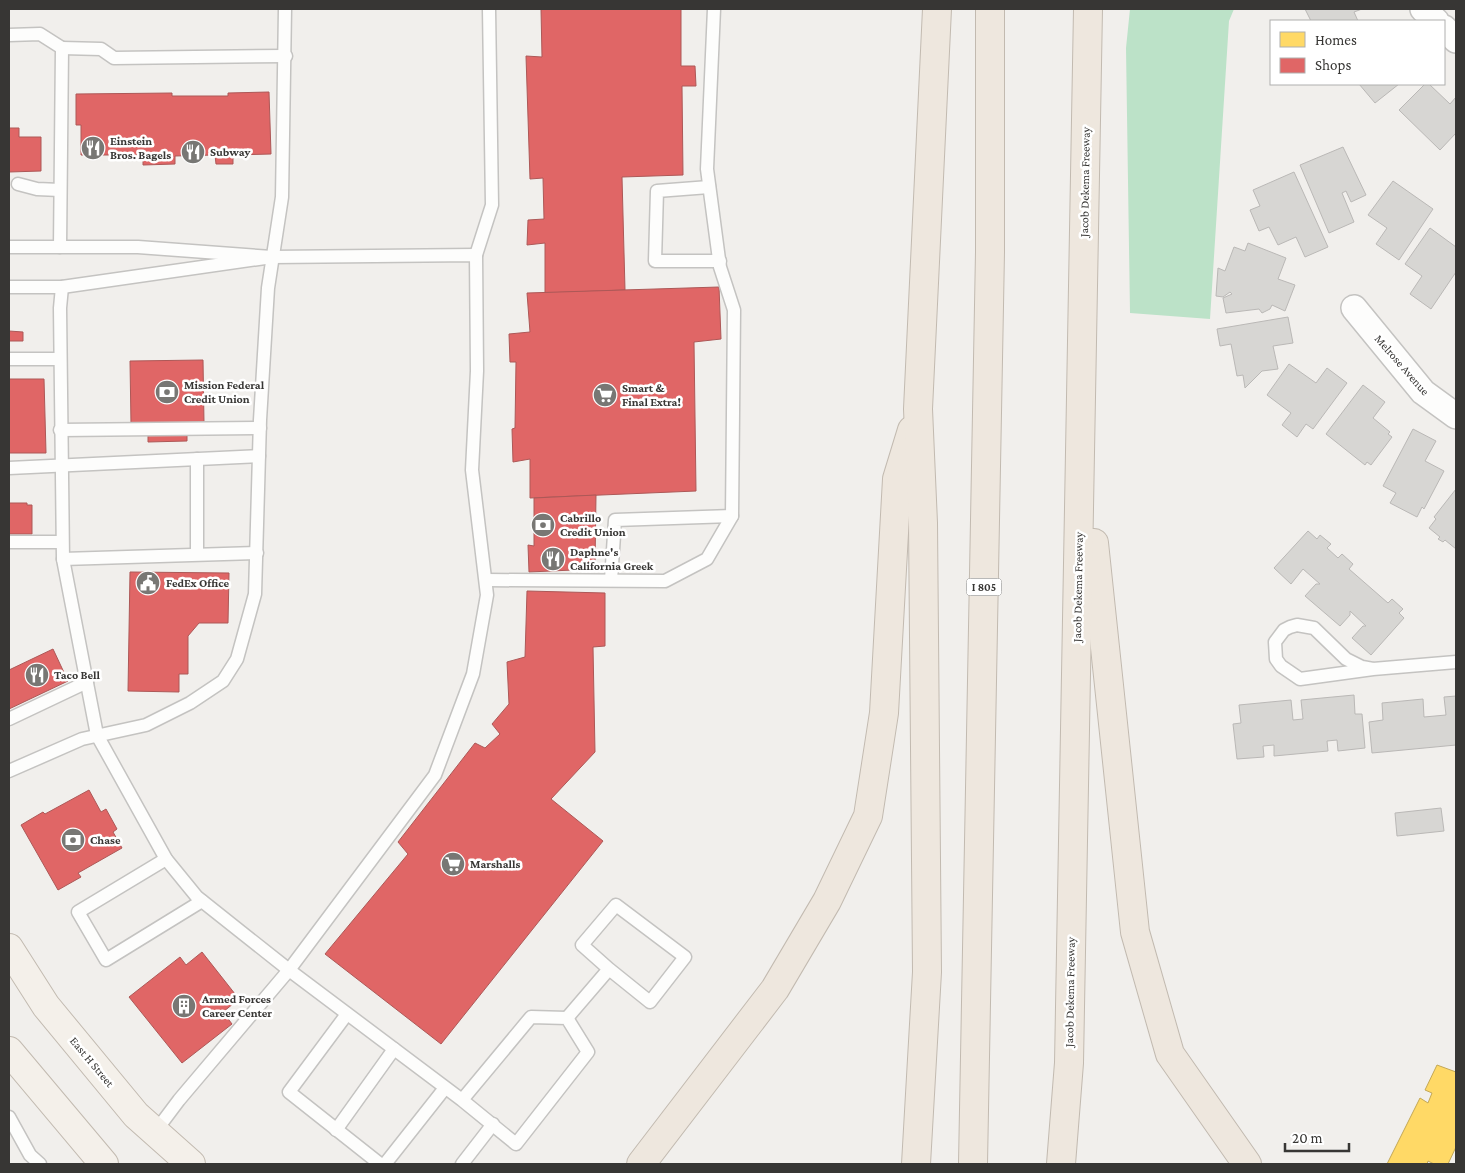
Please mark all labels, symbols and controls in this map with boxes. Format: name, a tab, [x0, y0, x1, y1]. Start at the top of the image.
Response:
legend	[1270, 20, 1445, 85]
text: Homes	[1315, 32, 1357, 48]
text: Shops	[1315, 57, 1351, 74]
street label: Jacob Dekema Freeway	[1077, 126, 1093, 238]
place label: Einstein Bros. Bagels	[110, 134, 171, 162]
restaurant icon: Einstein Bros. Bagels	[80, 135, 106, 161]
restaurant icon: Subway	[180, 139, 206, 165]
place label: Subway	[210, 145, 250, 159]
street label: Melrose Avenue	[1372, 332, 1432, 398]
place label: Mission Federal Credit Union	[184, 378, 265, 406]
bank icon: Mission Federal Credit Union	[154, 379, 180, 405]
place label: Smart & Final Extra!	[622, 381, 681, 409]
supermarket icon: Smart & Final Extra!	[592, 382, 618, 408]
place label: Cabrillo Credit Union	[560, 511, 626, 539]
bank icon: Cabrillo Credit Union	[530, 512, 556, 538]
street label: Jacob Dekema Freeway	[1070, 531, 1086, 643]
place label: Daphne's California Greek	[570, 545, 654, 573]
restaurant icon: Daphne's California Greek	[540, 546, 566, 572]
public building icon: FedEx Office	[135, 570, 161, 596]
place label: FedEx Office	[166, 576, 229, 590]
road number: I 805	[966, 578, 1002, 596]
restaurant icon: Taco Bell	[24, 662, 50, 688]
place label: Taco Bell	[54, 668, 101, 682]
bank icon: Chase	[60, 827, 86, 853]
place label: Chase	[90, 833, 121, 847]
supermarket icon: Marshalls	[440, 851, 466, 877]
place label: Marshalls	[470, 857, 521, 871]
street label: Jacob Dekema Freeway	[1062, 936, 1078, 1048]
place label: Armed Forces Career Center	[201, 992, 272, 1020]
building icon: Armed Forces Career Center	[171, 993, 197, 1019]
street label: East H Street	[67, 1034, 118, 1091]
scale bar	[1285, 1120, 1349, 1152]
text: 20 m	[1292, 1130, 1323, 1146]

